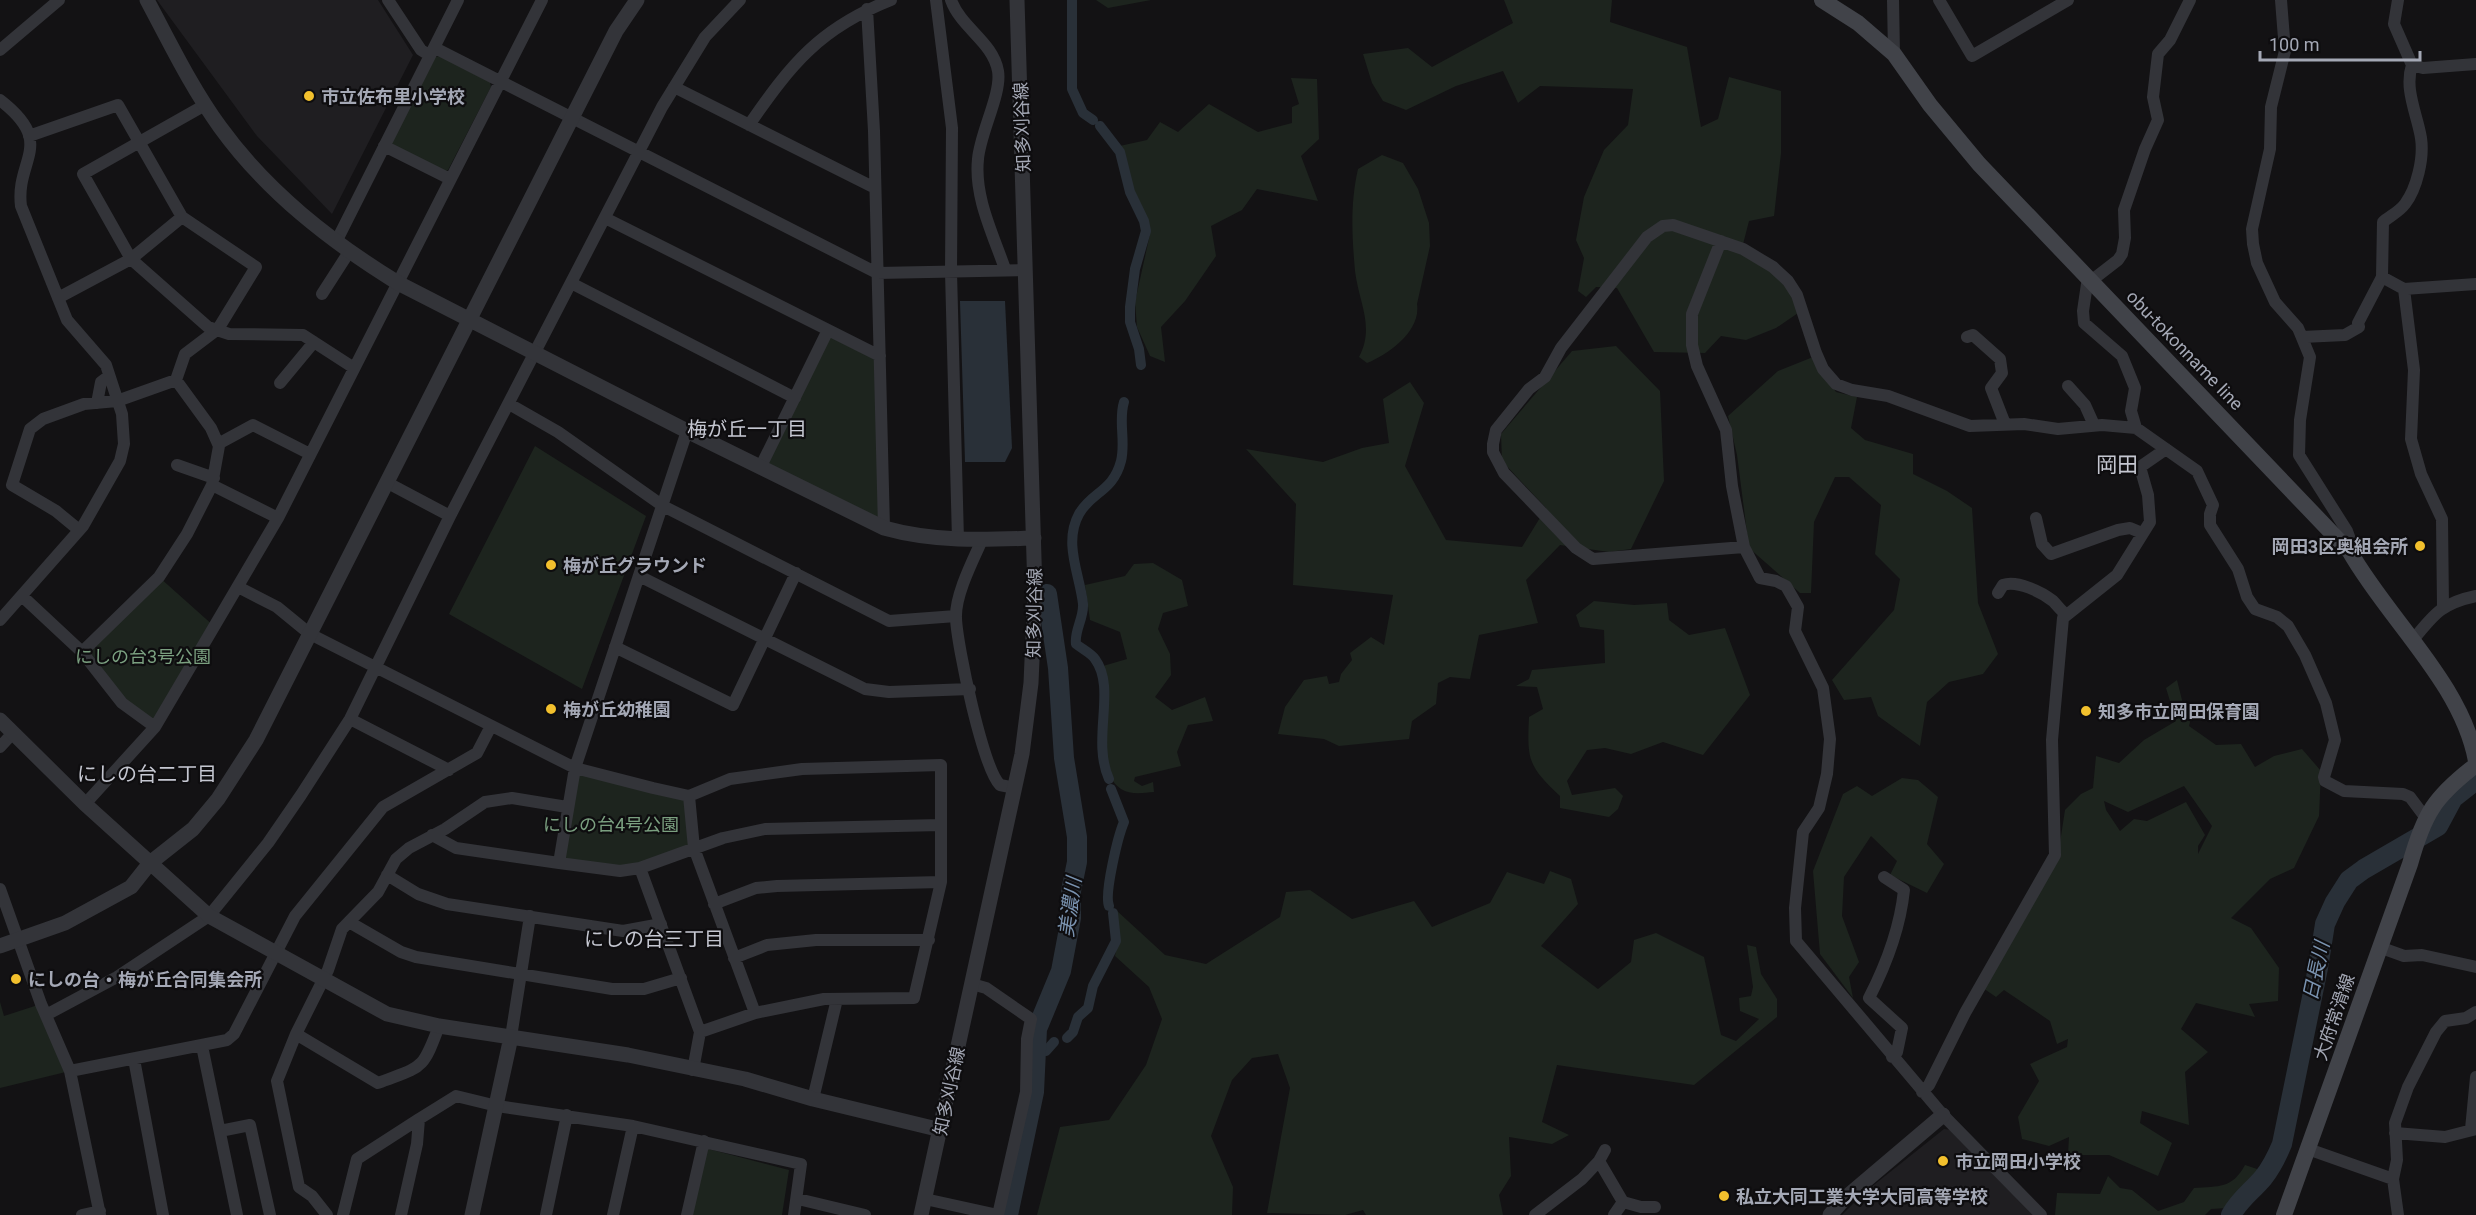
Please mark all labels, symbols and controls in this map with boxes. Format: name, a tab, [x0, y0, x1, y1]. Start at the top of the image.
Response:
scale bar	[2260, 24, 2420, 62]
text: 100 m	[2269, 34, 2320, 55]
street label: 知多刈谷線	[1010, 82, 1034, 172]
place label: 市立佐布里小学校	[321, 86, 465, 107]
marker: 市立佐布里小学校	[302, 89, 316, 103]
street label: obu-tokonname line	[2122, 286, 2248, 414]
district label: 梅が丘一丁目	[687, 417, 807, 441]
district label: 岡田	[2096, 453, 2138, 477]
place label: 岡田3区奥組会所	[2272, 536, 2408, 557]
marker: 岡田3区奥組会所	[2413, 539, 2427, 553]
place label: 梅が丘グラウンド	[563, 555, 707, 576]
marker: 梅が丘グラウンド	[544, 558, 558, 572]
street label: 知多刈谷線	[1023, 568, 1045, 658]
park label: にしの台3号公園	[75, 646, 211, 667]
place label: 梅が丘幼稚園	[563, 699, 671, 720]
place label: 知多市立岡田保育園	[2098, 701, 2260, 722]
marker: 梅が丘幼稚園	[544, 702, 558, 716]
marker: 知多市立岡田保育園	[2079, 704, 2093, 718]
district label: にしの台二丁目	[77, 762, 217, 786]
park label: にしの台4号公園	[543, 814, 679, 835]
water label: 美濃川	[1054, 874, 1086, 938]
district label: にしの台三丁目	[584, 927, 724, 951]
water label: 日長川	[2298, 937, 2334, 1003]
place label: にしの台・梅が丘合同集会所	[28, 969, 262, 990]
street label: 大府常滑線	[2309, 971, 2359, 1063]
marker: にしの台・梅が丘合同集会所	[9, 972, 23, 986]
street label: 知多刈谷線	[929, 1045, 969, 1137]
place label: 市立岡田小学校	[1955, 1151, 2081, 1172]
marker: 市立岡田小学校	[1936, 1154, 1950, 1168]
place label: 私立大同工業大学大同高等学校	[1736, 1186, 1988, 1207]
marker: 私立大同工業大学大同高等学校	[1717, 1189, 1731, 1203]

